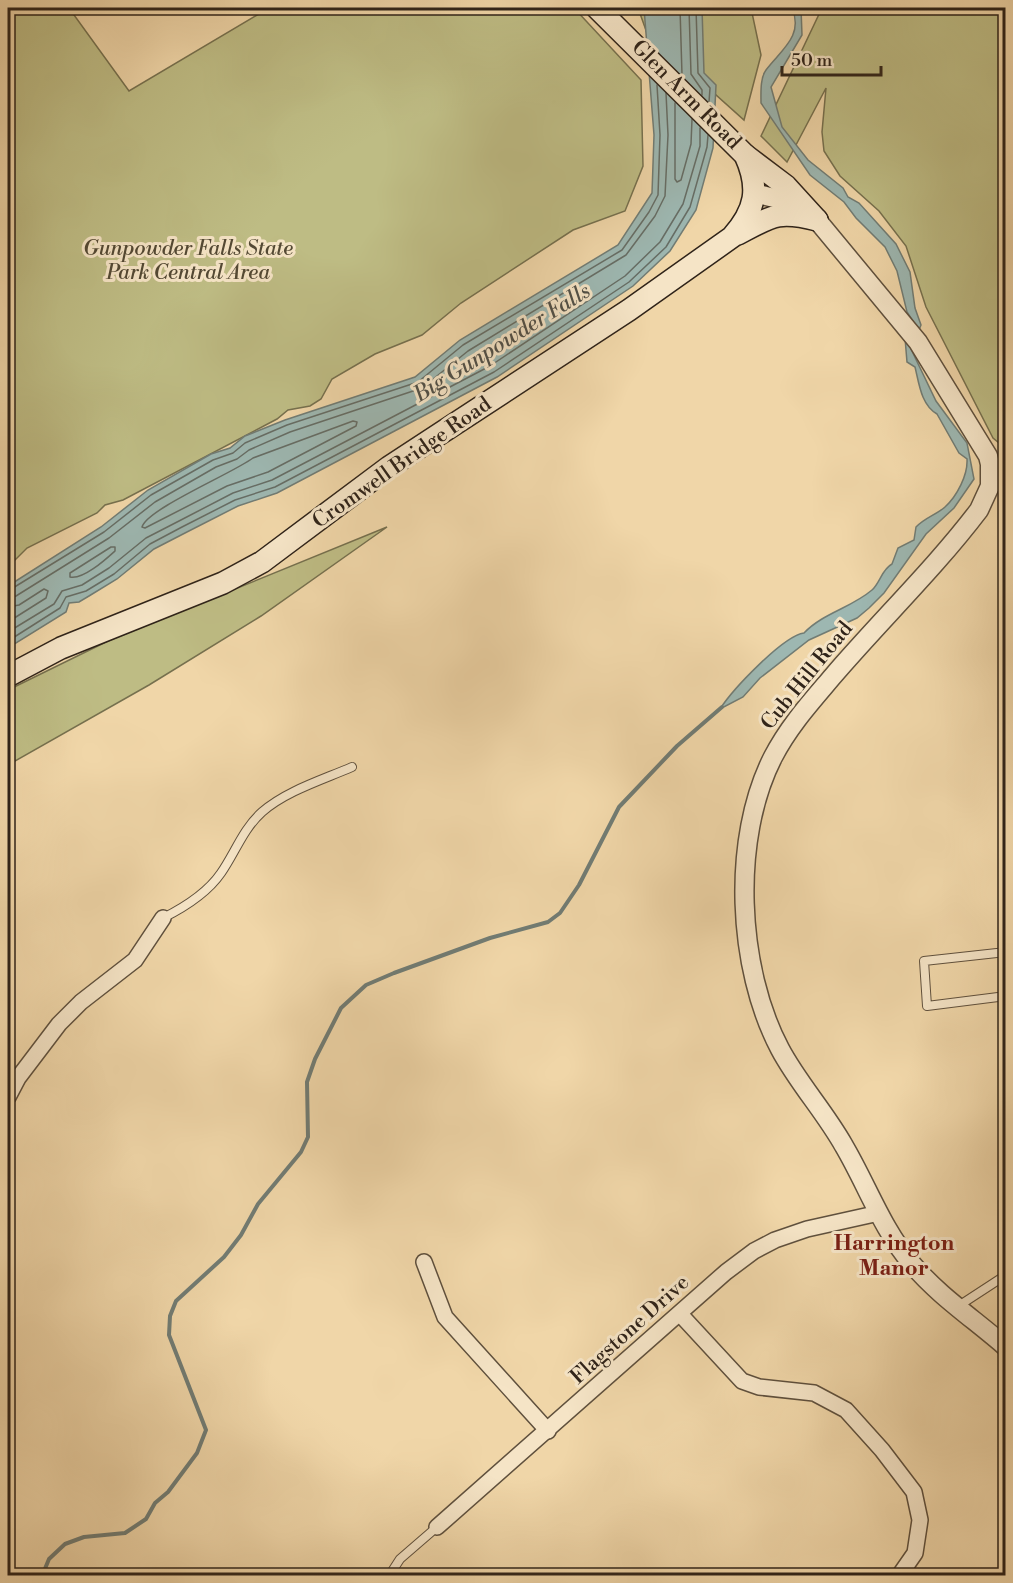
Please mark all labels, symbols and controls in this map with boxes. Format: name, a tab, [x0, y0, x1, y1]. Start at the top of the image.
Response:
street label: Glen Arm Road	[626, 35, 746, 155]
scale bar	[782, 39, 881, 77]
text: 50 m	[791, 49, 833, 72]
park label: Gunpowder Falls State Park Central Area	[83, 236, 293, 286]
water label: Big Gunpowder Falls	[408, 278, 595, 409]
street label: Cromwell Bridge Road	[308, 391, 497, 535]
street label: Cub Hill Road	[755, 617, 859, 735]
district label: Harrington Manor	[834, 1230, 955, 1282]
street label: Flagstone Drive	[565, 1270, 695, 1390]

